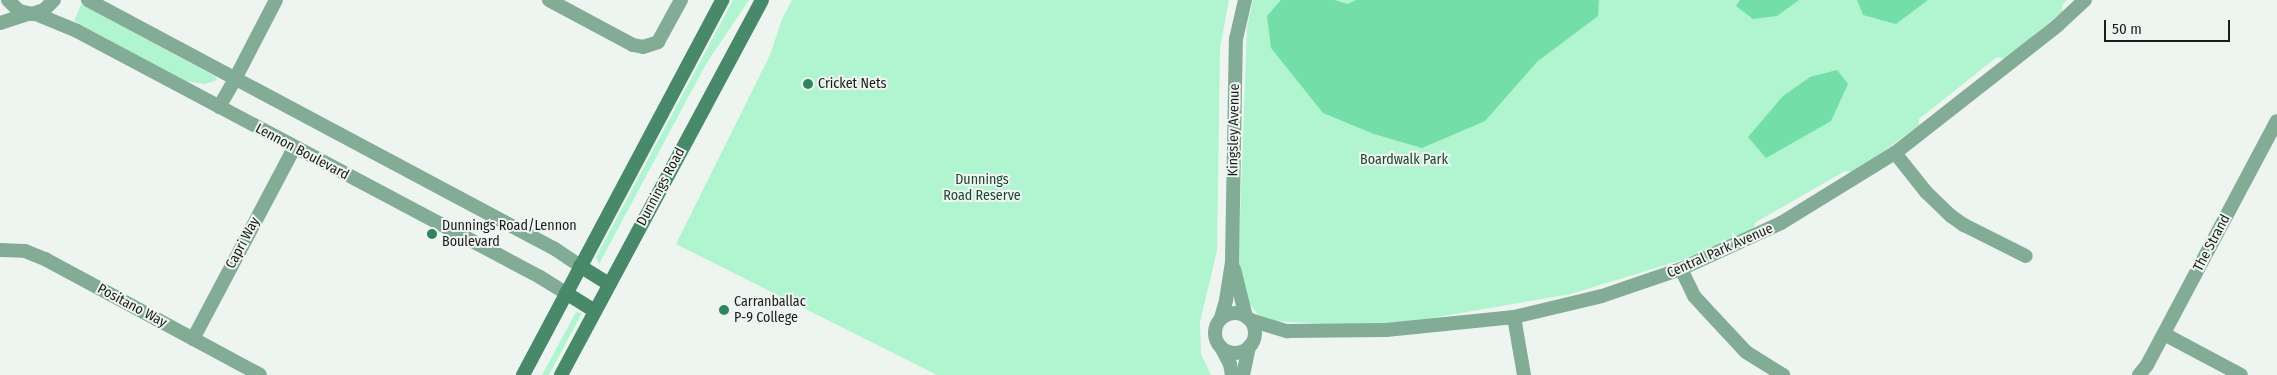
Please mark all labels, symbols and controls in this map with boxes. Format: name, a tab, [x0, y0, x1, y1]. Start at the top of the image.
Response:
scale bar	[2107, 10, 2233, 42]
text: 50 m	[2112, 20, 2142, 38]
place label: Cricket Nets	[818, 76, 886, 92]
marker: Cricket Nets	[802, 78, 814, 90]
street label: Kingsley Avenue	[1225, 83, 1243, 177]
street label: Lennon Boulevard	[252, 120, 352, 184]
street label: Dunnings Road	[633, 145, 689, 229]
park label: Boardwalk Park	[1360, 152, 1448, 168]
park label: Dunnings Road Reserve	[943, 172, 1021, 204]
street label: The Strand	[2190, 212, 2234, 274]
street label: Capri Way	[222, 214, 264, 272]
place label: Dunnings Road/Lennon Boulevard	[442, 218, 577, 250]
street label: Central Park Avenue	[1664, 220, 1776, 282]
marker: Dunnings Road/Lennon Boulevard	[426, 228, 438, 240]
street label: Positano Way	[94, 281, 170, 331]
place label: Carranballac P-9 College	[734, 294, 806, 326]
marker: Carranballac P-9 College	[718, 304, 730, 316]

